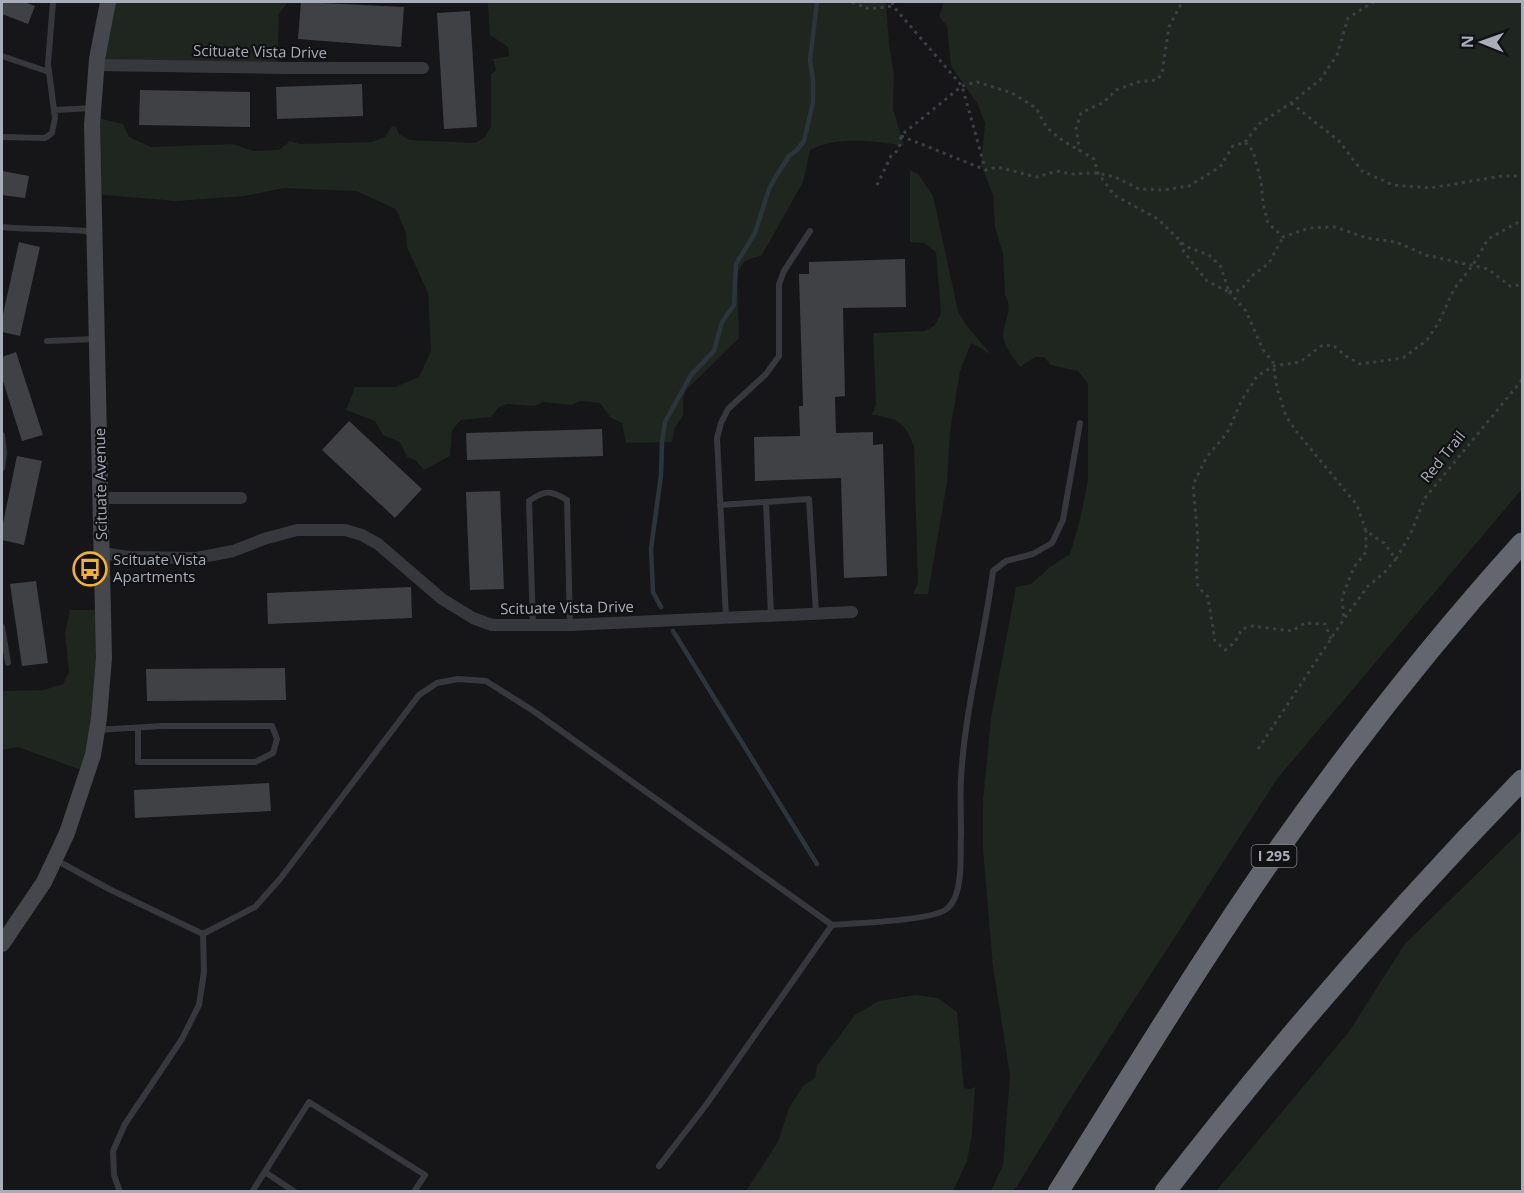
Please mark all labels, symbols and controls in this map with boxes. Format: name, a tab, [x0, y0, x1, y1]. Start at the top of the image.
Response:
north arrow	[1452, 12, 1512, 72]
text: N	[1456, 35, 1478, 48]
street label: Scituate Vista Drive	[193, 40, 327, 62]
street label: Red Trail	[1415, 426, 1469, 486]
street label: Scituate Avenue	[89, 428, 111, 540]
place label: Scituate Vista Apartments	[113, 549, 206, 586]
bus stop icon: Scituate Vista Apartments	[72, 551, 108, 587]
street label: Scituate Vista Drive	[500, 596, 634, 618]
road number: I 295	[1252, 845, 1296, 867]

